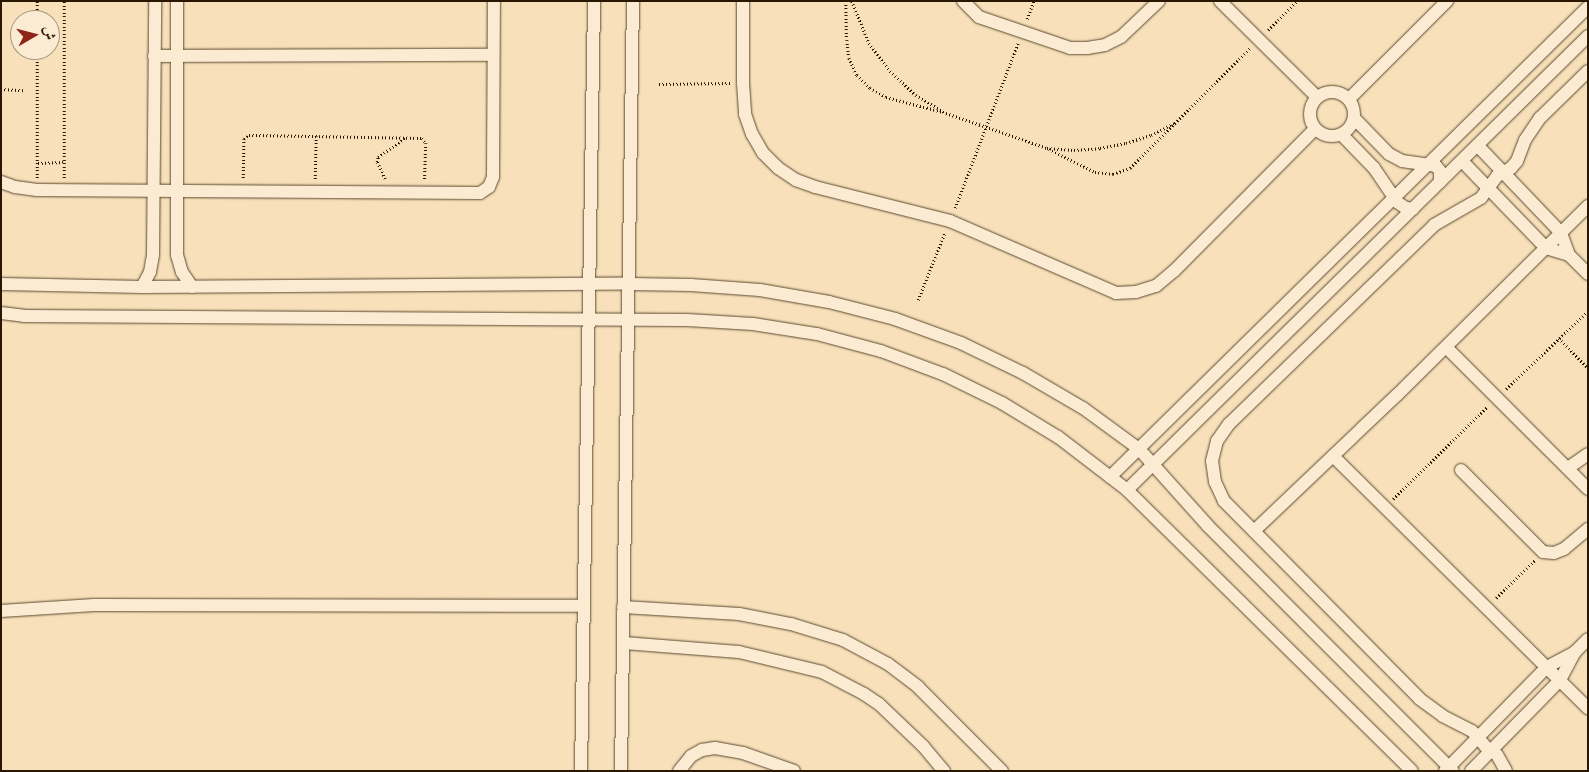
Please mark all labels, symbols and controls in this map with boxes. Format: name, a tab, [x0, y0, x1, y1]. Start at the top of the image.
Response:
north arrow	[10, 10, 60, 60]
text: ش	[39, 25, 60, 41]

